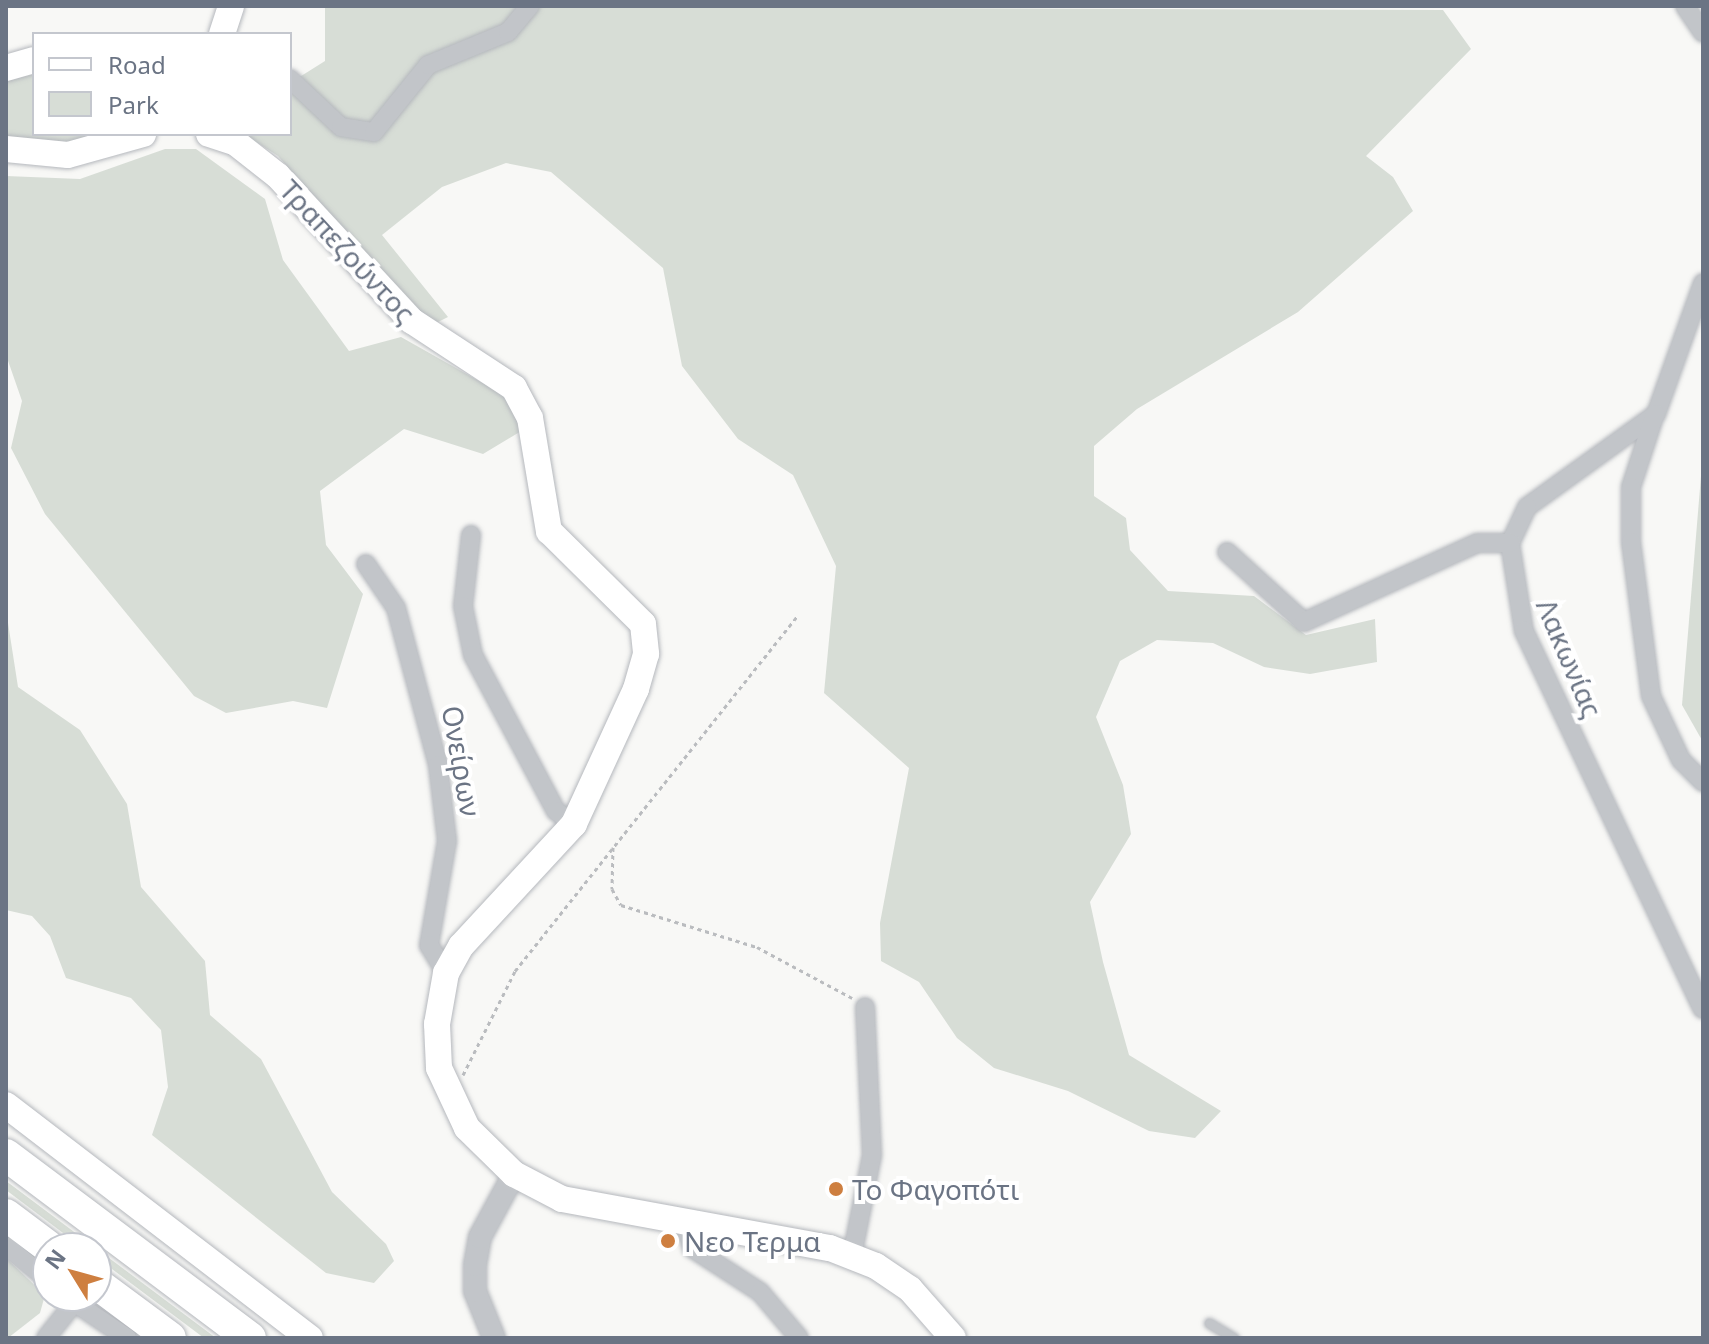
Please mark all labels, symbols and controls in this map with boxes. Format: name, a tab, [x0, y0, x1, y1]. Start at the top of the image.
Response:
legend	[32, 32, 292, 136]
text: Road	[108, 48, 166, 81]
text: Park	[108, 88, 159, 121]
street label: Τραπεζούντος	[273, 173, 423, 329]
street label: Λακωνίας	[1530, 594, 1610, 722]
street label: Ονείρων	[436, 703, 488, 819]
place label: Το Φαγοπότι	[852, 1172, 1019, 1206]
marker: Το Φαγοπότι	[827, 1180, 845, 1198]
place label: Νεο Τερμα	[684, 1224, 821, 1258]
north arrow	[32, 1232, 112, 1312]
marker: Νεο Τερμα	[659, 1232, 677, 1250]
text: N	[37, 1243, 72, 1275]

